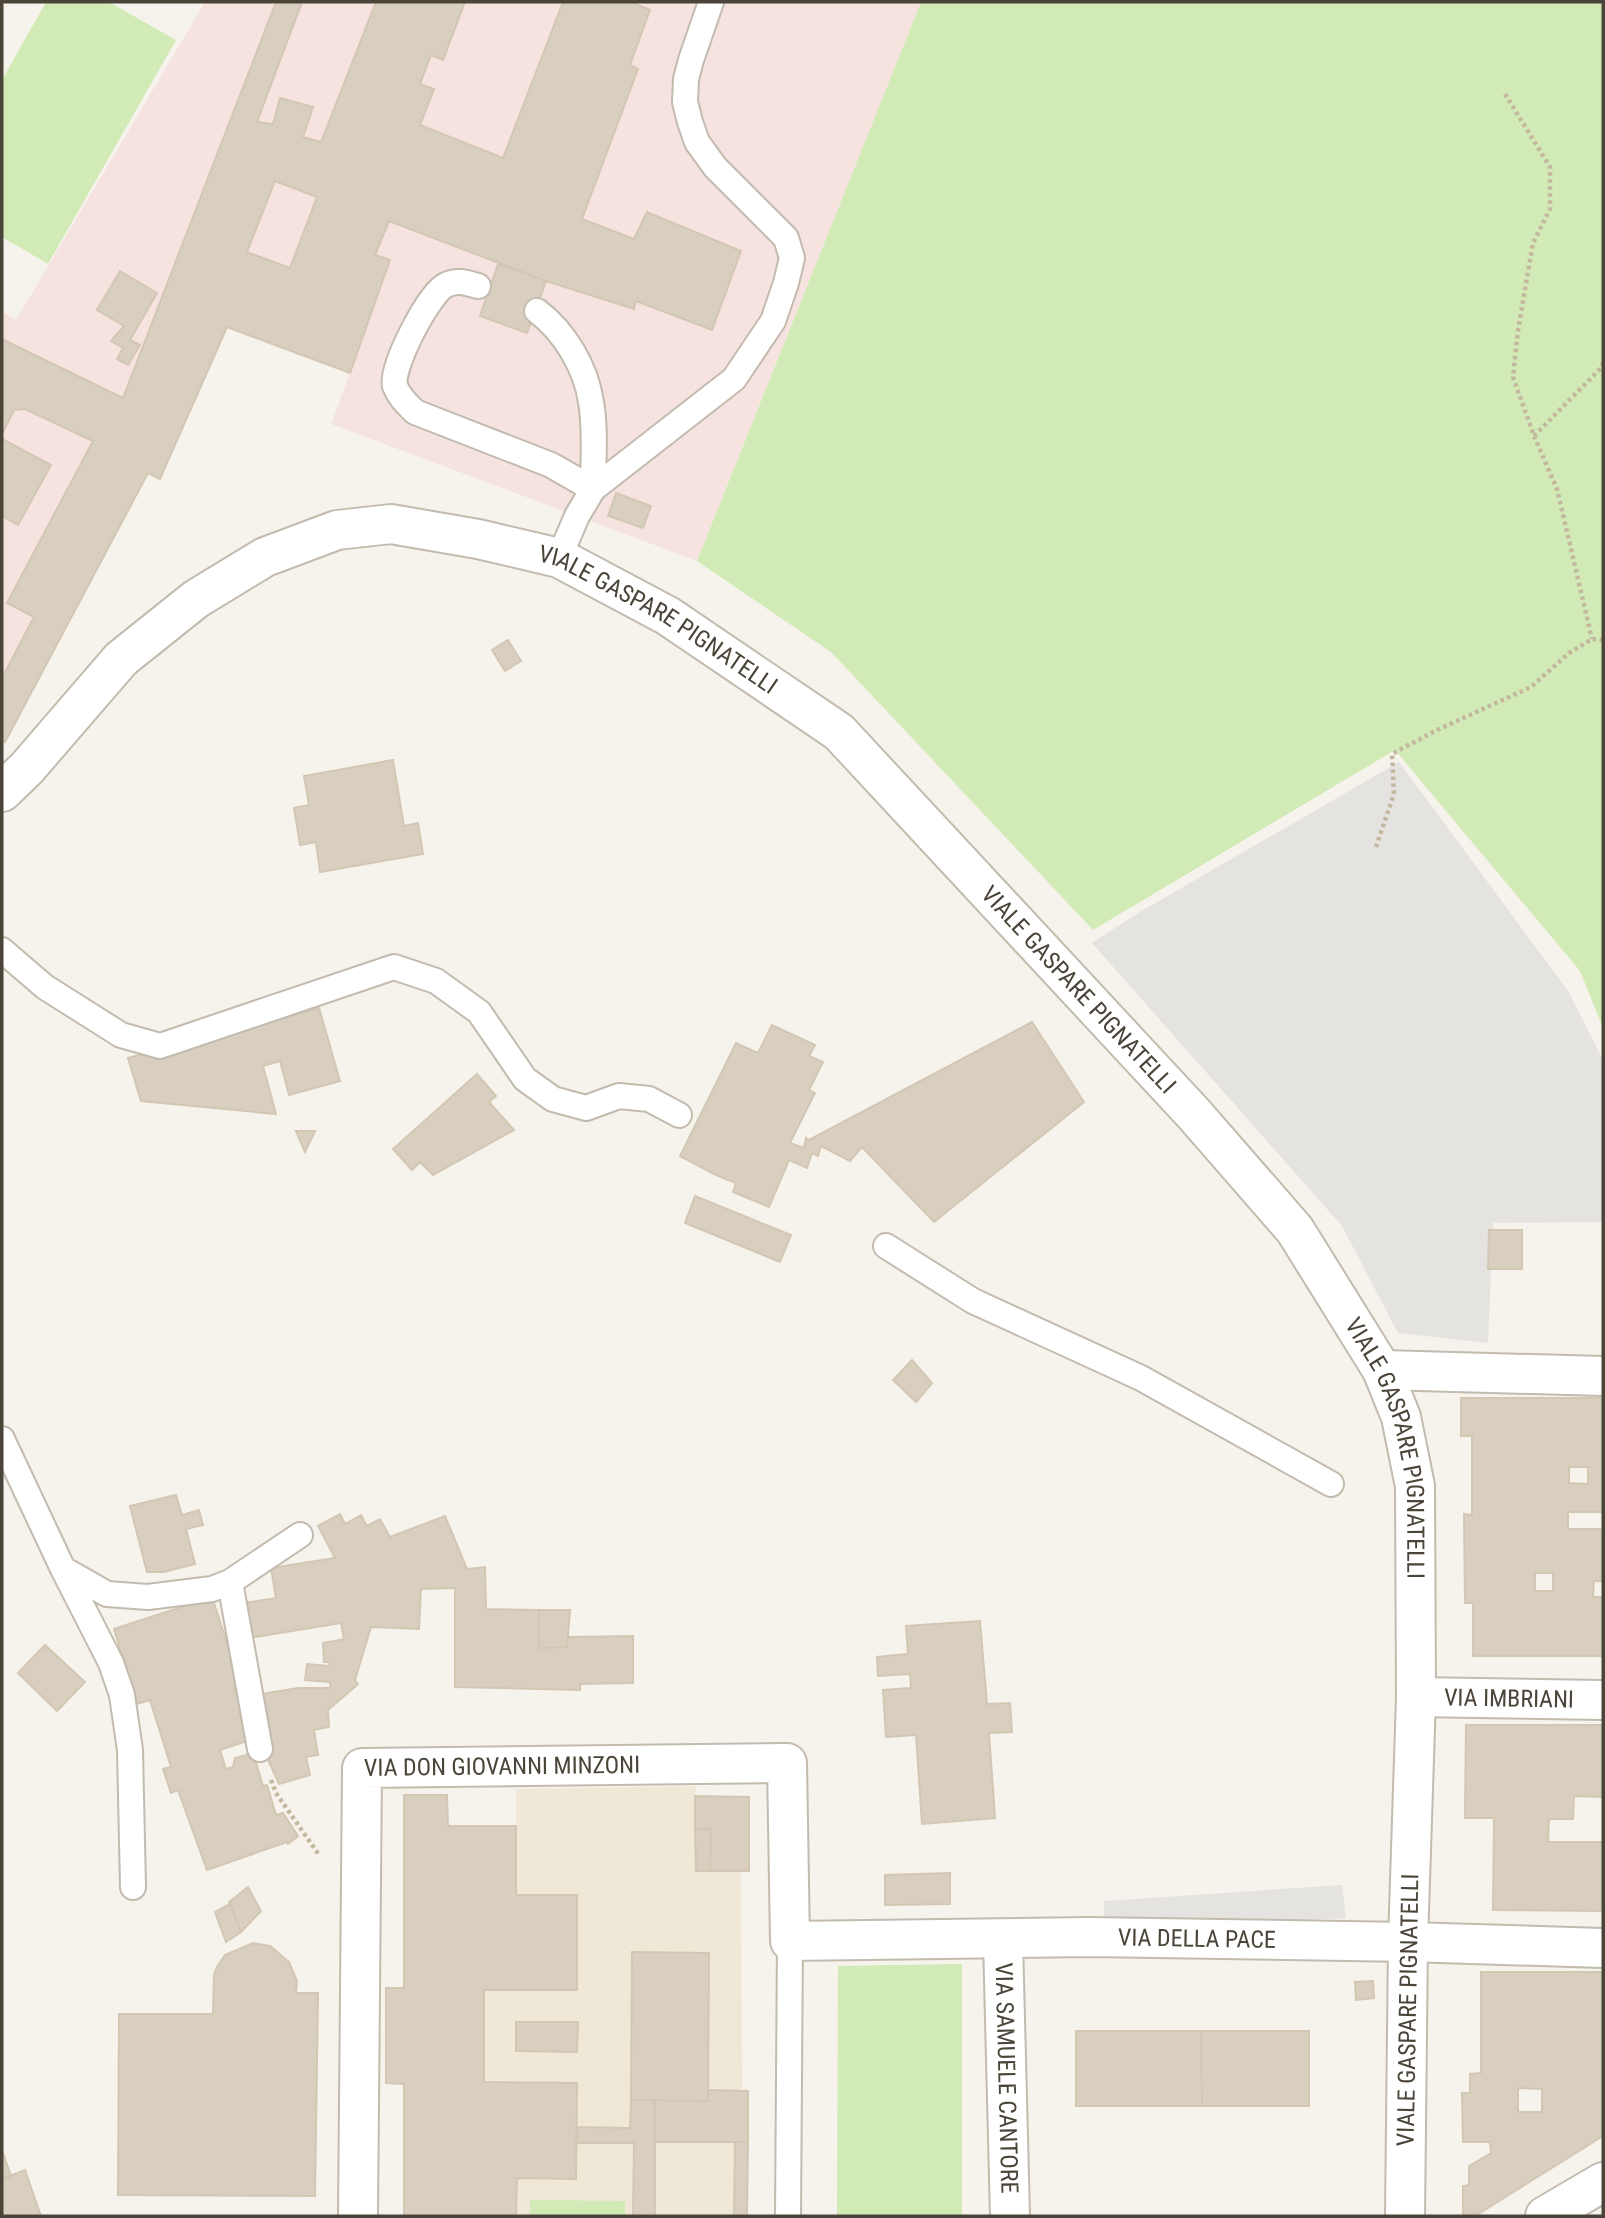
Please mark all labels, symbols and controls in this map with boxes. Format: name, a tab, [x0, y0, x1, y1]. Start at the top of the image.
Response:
street label: VIALE GASPARE PIGNATELLI	[536, 540, 782, 700]
street label: VIALE GASPARE PIGNATELLI	[975, 880, 1182, 1099]
street label: VIALE GASPARE PIGNATELLI	[1339, 1313, 1429, 1579]
street label: VIA IMBRIANI	[1444, 1683, 1574, 1714]
street label: VIA DON GIOVANNI MINZONI	[364, 1751, 640, 1782]
street label: VIALE GASPARE PIGNATELLI	[1392, 1873, 1424, 2147]
street label: VIA DELLA PACE	[1118, 1923, 1276, 1954]
street label: VIA SAMUELE CANTORE	[990, 1962, 1023, 2194]

